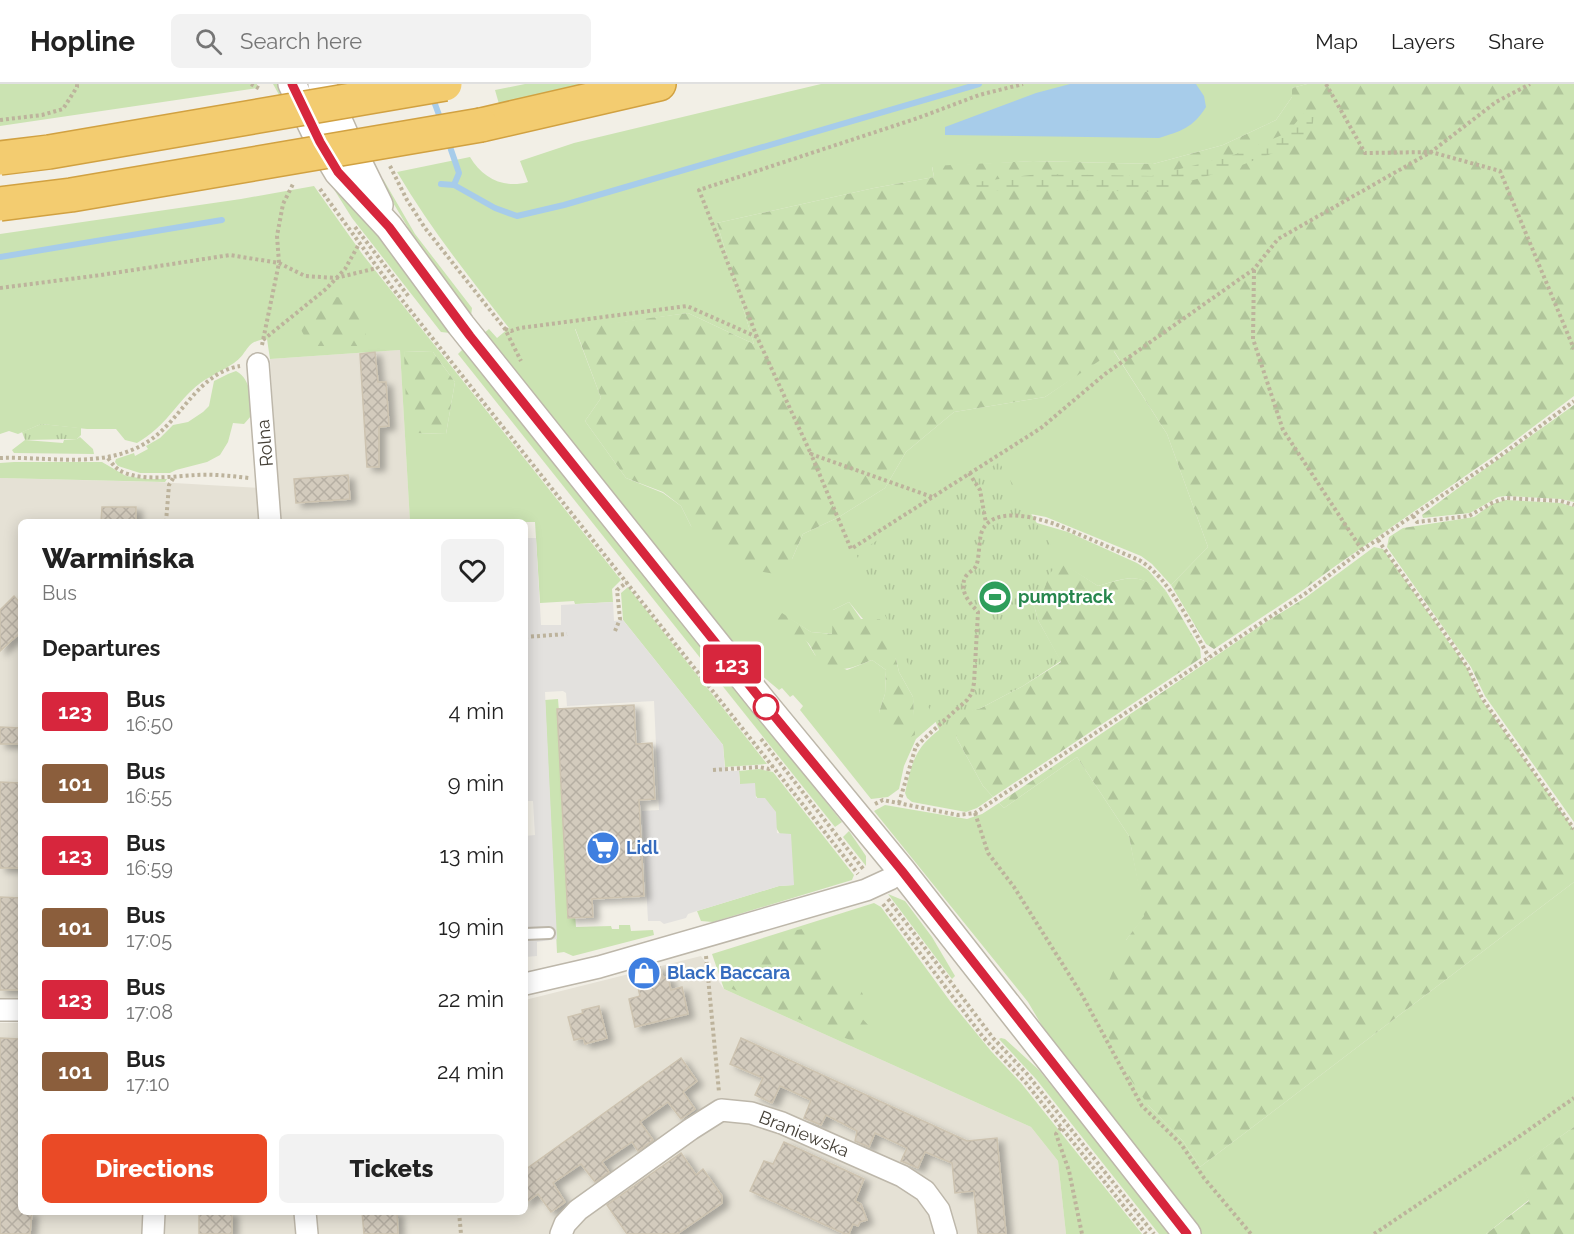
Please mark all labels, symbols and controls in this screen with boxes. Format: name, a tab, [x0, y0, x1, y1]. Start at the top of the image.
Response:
search box	[171, 14, 591, 68]
text: Hopline	[30, 25, 135, 58]
icon: search	[192, 25, 225, 58]
text: Search here	[240, 28, 362, 54]
text: Map	[1315, 29, 1358, 54]
text: Layers	[1391, 29, 1455, 54]
text: Share	[1488, 29, 1544, 54]
street label: Rolna	[252, 419, 277, 468]
button: heart	[441, 539, 504, 602]
text: Warmińska	[42, 542, 194, 575]
sports icon: pumptrack	[977, 579, 1013, 615]
text: Bus	[42, 581, 77, 605]
place label: pumptrack	[1018, 586, 1114, 607]
text: Departures	[42, 635, 160, 661]
line badge: 123	[698, 644, 766, 684]
text: 123	[715, 652, 749, 677]
text: Bus	[126, 686, 165, 712]
unlabelled marker	[753, 694, 779, 720]
text: 4 min	[449, 698, 504, 724]
text: 123	[58, 699, 92, 724]
text: 16:50	[126, 712, 174, 736]
text: Bus	[126, 758, 165, 784]
text: 9 min	[448, 770, 504, 796]
text: 101	[58, 771, 92, 796]
text: 16:55	[126, 784, 172, 808]
text: Bus	[126, 830, 165, 856]
supermarket icon: Lidl	[585, 830, 621, 866]
place label: Lidl	[626, 837, 659, 858]
text: 13 min	[439, 842, 504, 868]
text: 123	[58, 843, 92, 868]
text: 16:59	[126, 856, 173, 880]
text: Bus	[126, 902, 165, 928]
text: 19 min	[438, 914, 504, 940]
text: 101	[58, 915, 92, 940]
text: 17:05	[126, 928, 172, 952]
shop icon: Black Baccara	[626, 955, 662, 991]
place label: Black Baccara	[667, 962, 790, 983]
text: Bus	[126, 974, 165, 1000]
text: 22 min	[438, 986, 504, 1012]
text: 123	[58, 987, 92, 1012]
text: 17:08	[126, 1000, 173, 1024]
text: Bus	[126, 1046, 165, 1072]
text: 24 min	[437, 1058, 504, 1084]
text: 101	[58, 1059, 92, 1084]
text: 17:10	[126, 1072, 170, 1096]
street label: Braniewska	[756, 1106, 852, 1161]
button: Directions	[42, 1134, 267, 1203]
button: Tickets	[279, 1134, 504, 1203]

